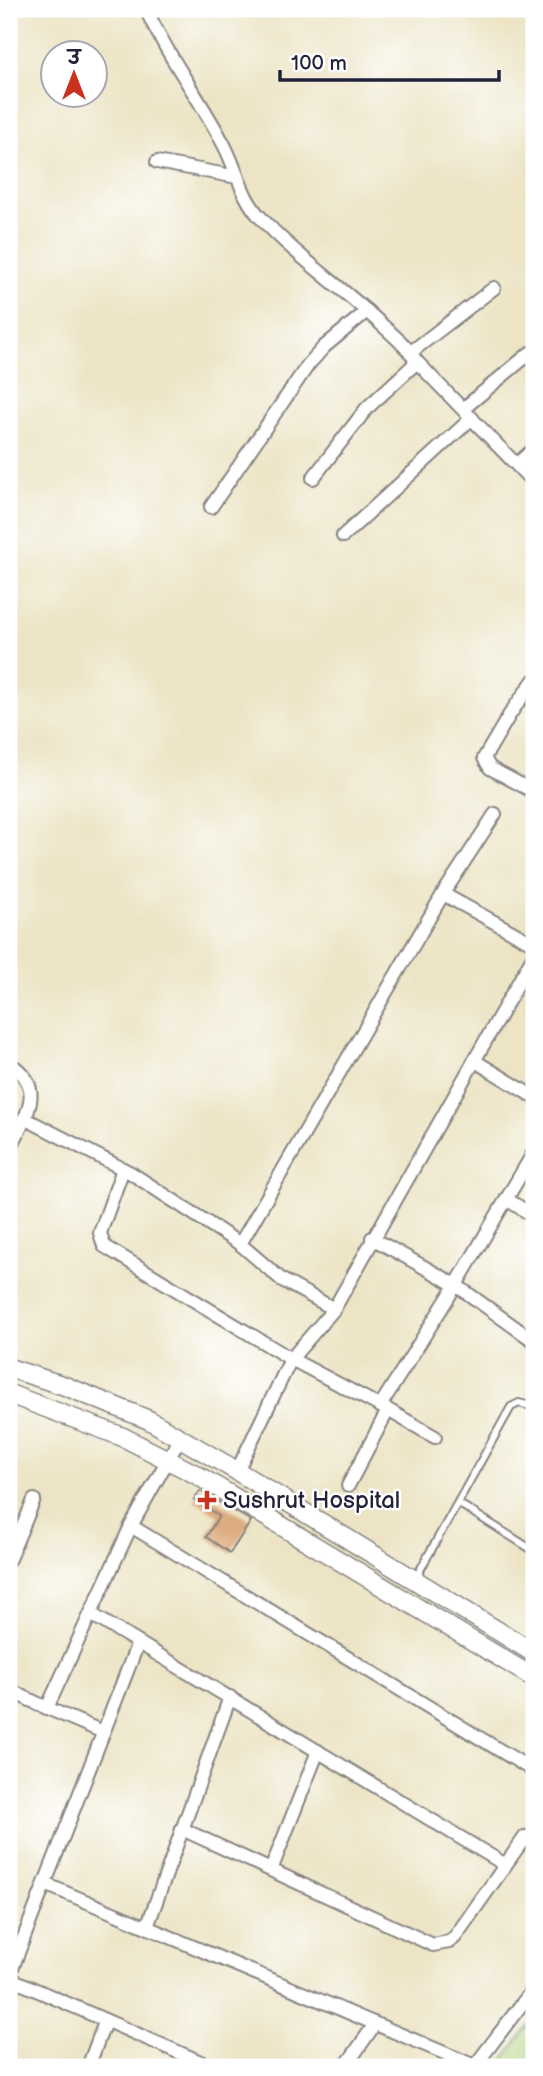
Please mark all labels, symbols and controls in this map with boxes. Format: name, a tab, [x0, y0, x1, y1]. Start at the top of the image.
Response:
north arrow	[38, 38, 108, 108]
scale bar	[280, 38, 499, 82]
text: उ	[66, 47, 83, 70]
text: 100 m	[291, 51, 347, 76]
place label: Sushrut Hospital	[223, 1486, 400, 1515]
marker: Sushrut Hospital	[197, 1490, 217, 1510]

